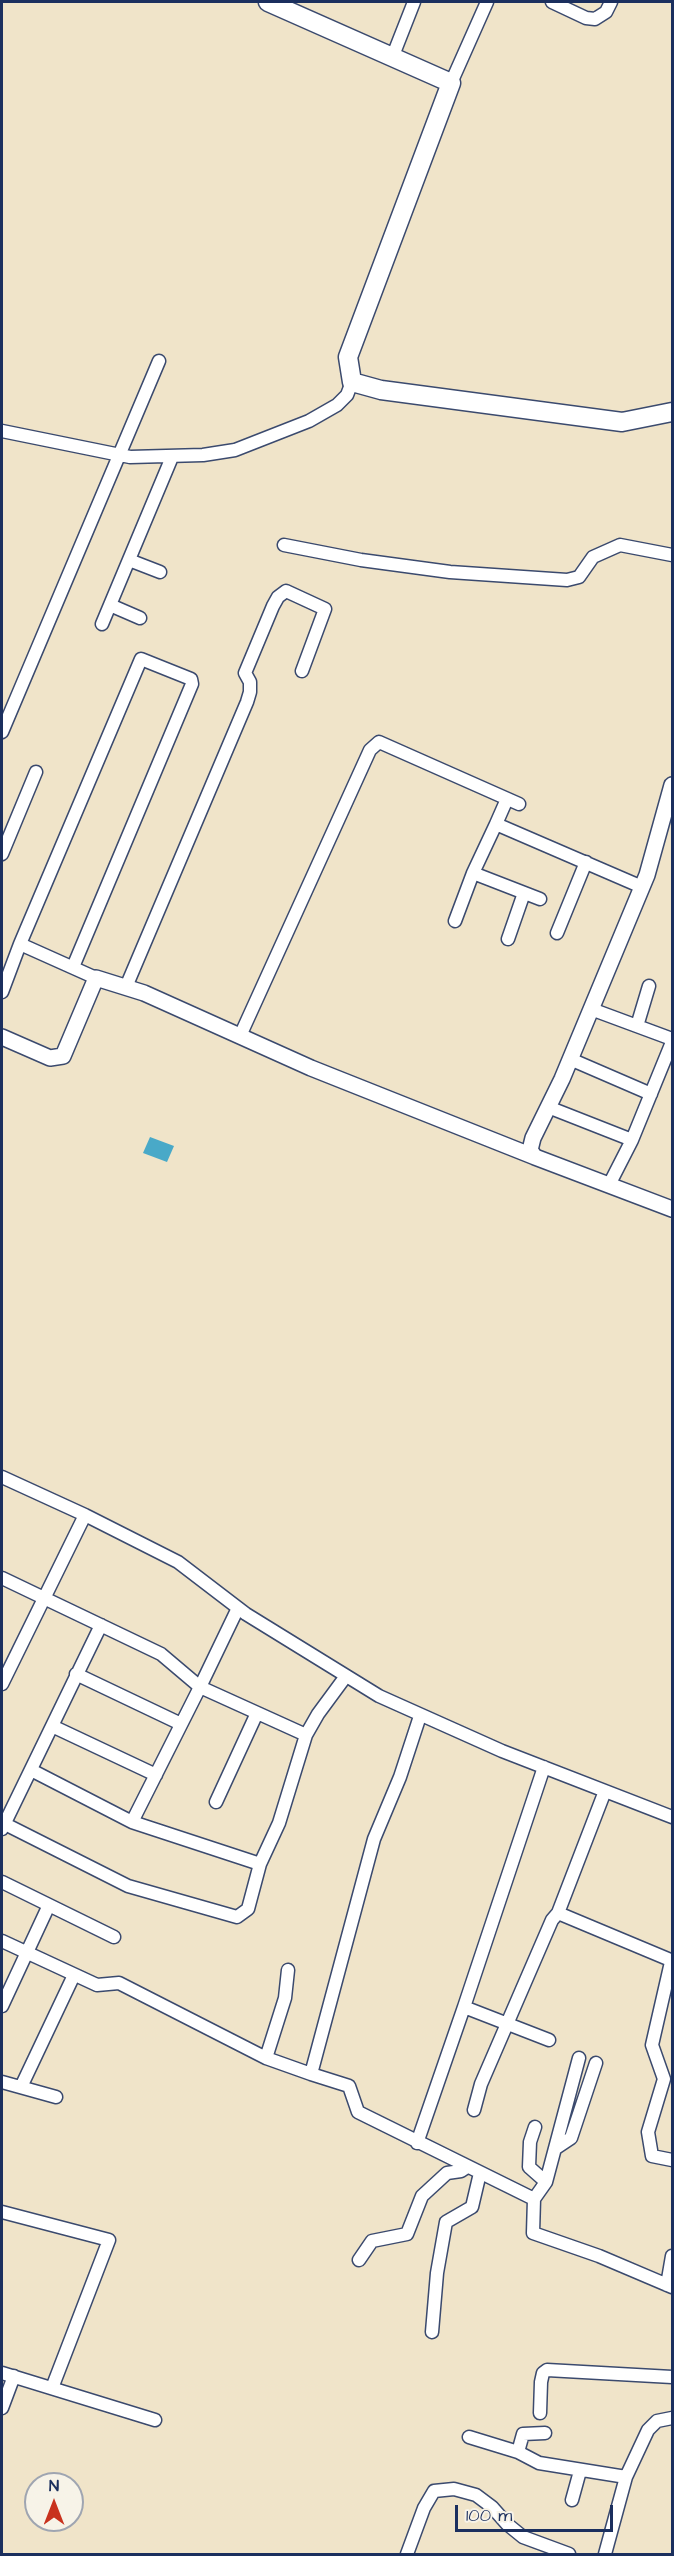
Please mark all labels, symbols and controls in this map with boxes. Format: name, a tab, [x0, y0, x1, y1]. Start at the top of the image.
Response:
north arrow	[24, 2472, 84, 2532]
text: N	[49, 2475, 59, 2497]
scale bar	[458, 2493, 616, 2531]
text: 100 m	[466, 2503, 512, 2528]

